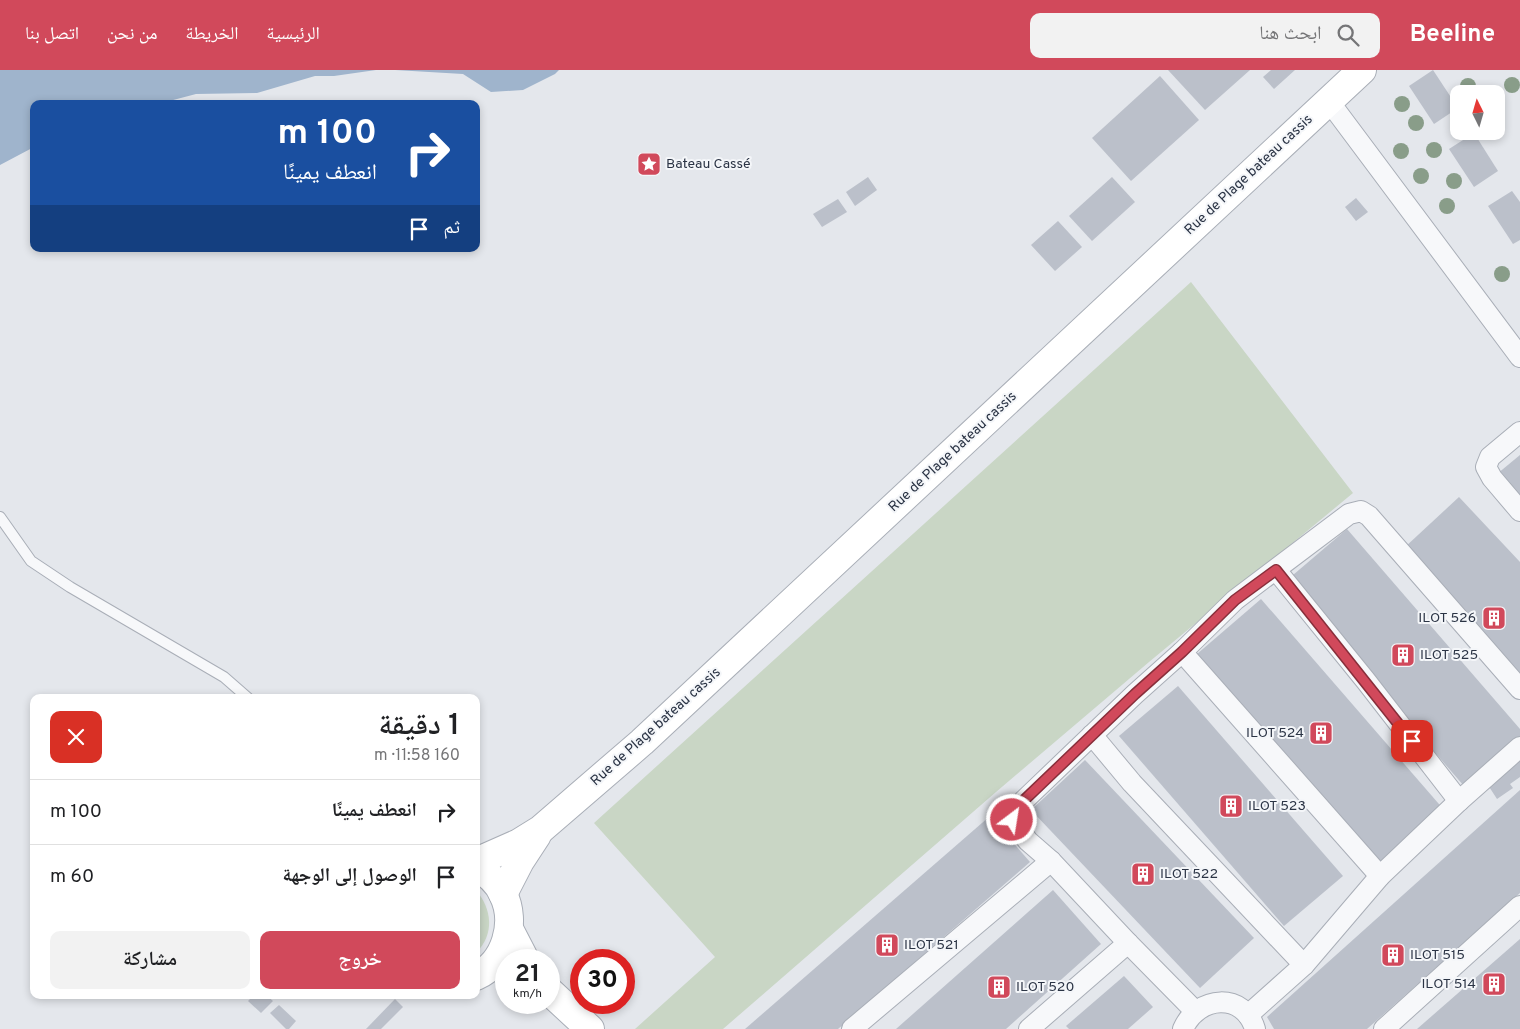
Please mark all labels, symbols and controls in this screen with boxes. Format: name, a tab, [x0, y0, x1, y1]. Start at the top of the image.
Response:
search box	[1030, 13, 1380, 58]
text: Beeline	[1410, 20, 1495, 50]
icon: search	[1334, 21, 1362, 49]
text: ابحث هنا	[1259, 22, 1322, 46]
text: اتصل بنا	[25, 23, 79, 46]
text: من نحن	[107, 23, 158, 46]
text: الخريطة	[186, 23, 239, 46]
text: الرئيسية	[267, 23, 320, 46]
north arrow	[1450, 85, 1505, 140]
map controls	[1450, 85, 1505, 140]
street label: Rue de Plage bateau cassis	[1181, 111, 1317, 239]
text: 100 m	[277, 112, 377, 156]
icon: right	[395, 120, 460, 185]
place icon: Bateau Cassé	[636, 151, 662, 177]
place label: Bateau Cassé	[666, 156, 751, 173]
text: انعطف يمينًا	[283, 160, 377, 187]
icon: arrive	[405, 215, 433, 243]
text: ثم	[443, 216, 460, 240]
street label: Rue de Plage bateau cassis	[885, 388, 1021, 516]
building icon: ILOT 526	[1481, 605, 1507, 631]
place label: ILOT 526	[1418, 610, 1476, 627]
building icon: ILOT 525	[1390, 642, 1416, 668]
place label: ILOT 525	[1420, 647, 1478, 664]
street label: Rue de Plage bateau cassis	[588, 664, 724, 790]
text: 1 دقيقة	[379, 708, 460, 745]
button: close	[50, 711, 102, 763]
building icon: ILOT 524	[1308, 720, 1334, 746]
pin	[1391, 720, 1433, 762]
place label: ILOT 524	[1246, 725, 1304, 742]
icon: arrive	[1398, 727, 1426, 755]
text: 160 m · 11:58	[374, 746, 460, 766]
position arrow	[985, 793, 1037, 845]
building icon: ILOT 523	[1218, 793, 1244, 819]
icon: right	[432, 798, 460, 826]
place label: ILOT 523	[1248, 798, 1306, 815]
text: انعطف يمينًا	[332, 799, 417, 823]
text: 100 m	[50, 800, 102, 824]
building icon: ILOT 522	[1130, 861, 1156, 887]
icon: arrive	[432, 863, 460, 891]
text: الوصول إلى الوجهة	[283, 864, 417, 888]
text: 60 m	[50, 865, 94, 889]
place label: ILOT 522	[1160, 866, 1218, 883]
button: مشاركة	[50, 931, 250, 989]
button: خروج	[260, 931, 460, 989]
building icon: ILOT 521	[874, 932, 900, 958]
place label: ILOT 521	[904, 937, 959, 954]
building icon: ILOT 515	[1380, 942, 1406, 968]
place label: ILOT 515	[1410, 947, 1465, 964]
speed limit sign: 30	[570, 949, 635, 1014]
text: 21	[515, 959, 540, 991]
building icon: ILOT 514	[1481, 971, 1507, 997]
building icon: ILOT 520	[986, 974, 1012, 1000]
place label: ILOT 514	[1421, 976, 1476, 993]
place label: ILOT 520	[1016, 979, 1074, 996]
text: km/h	[513, 986, 542, 1002]

